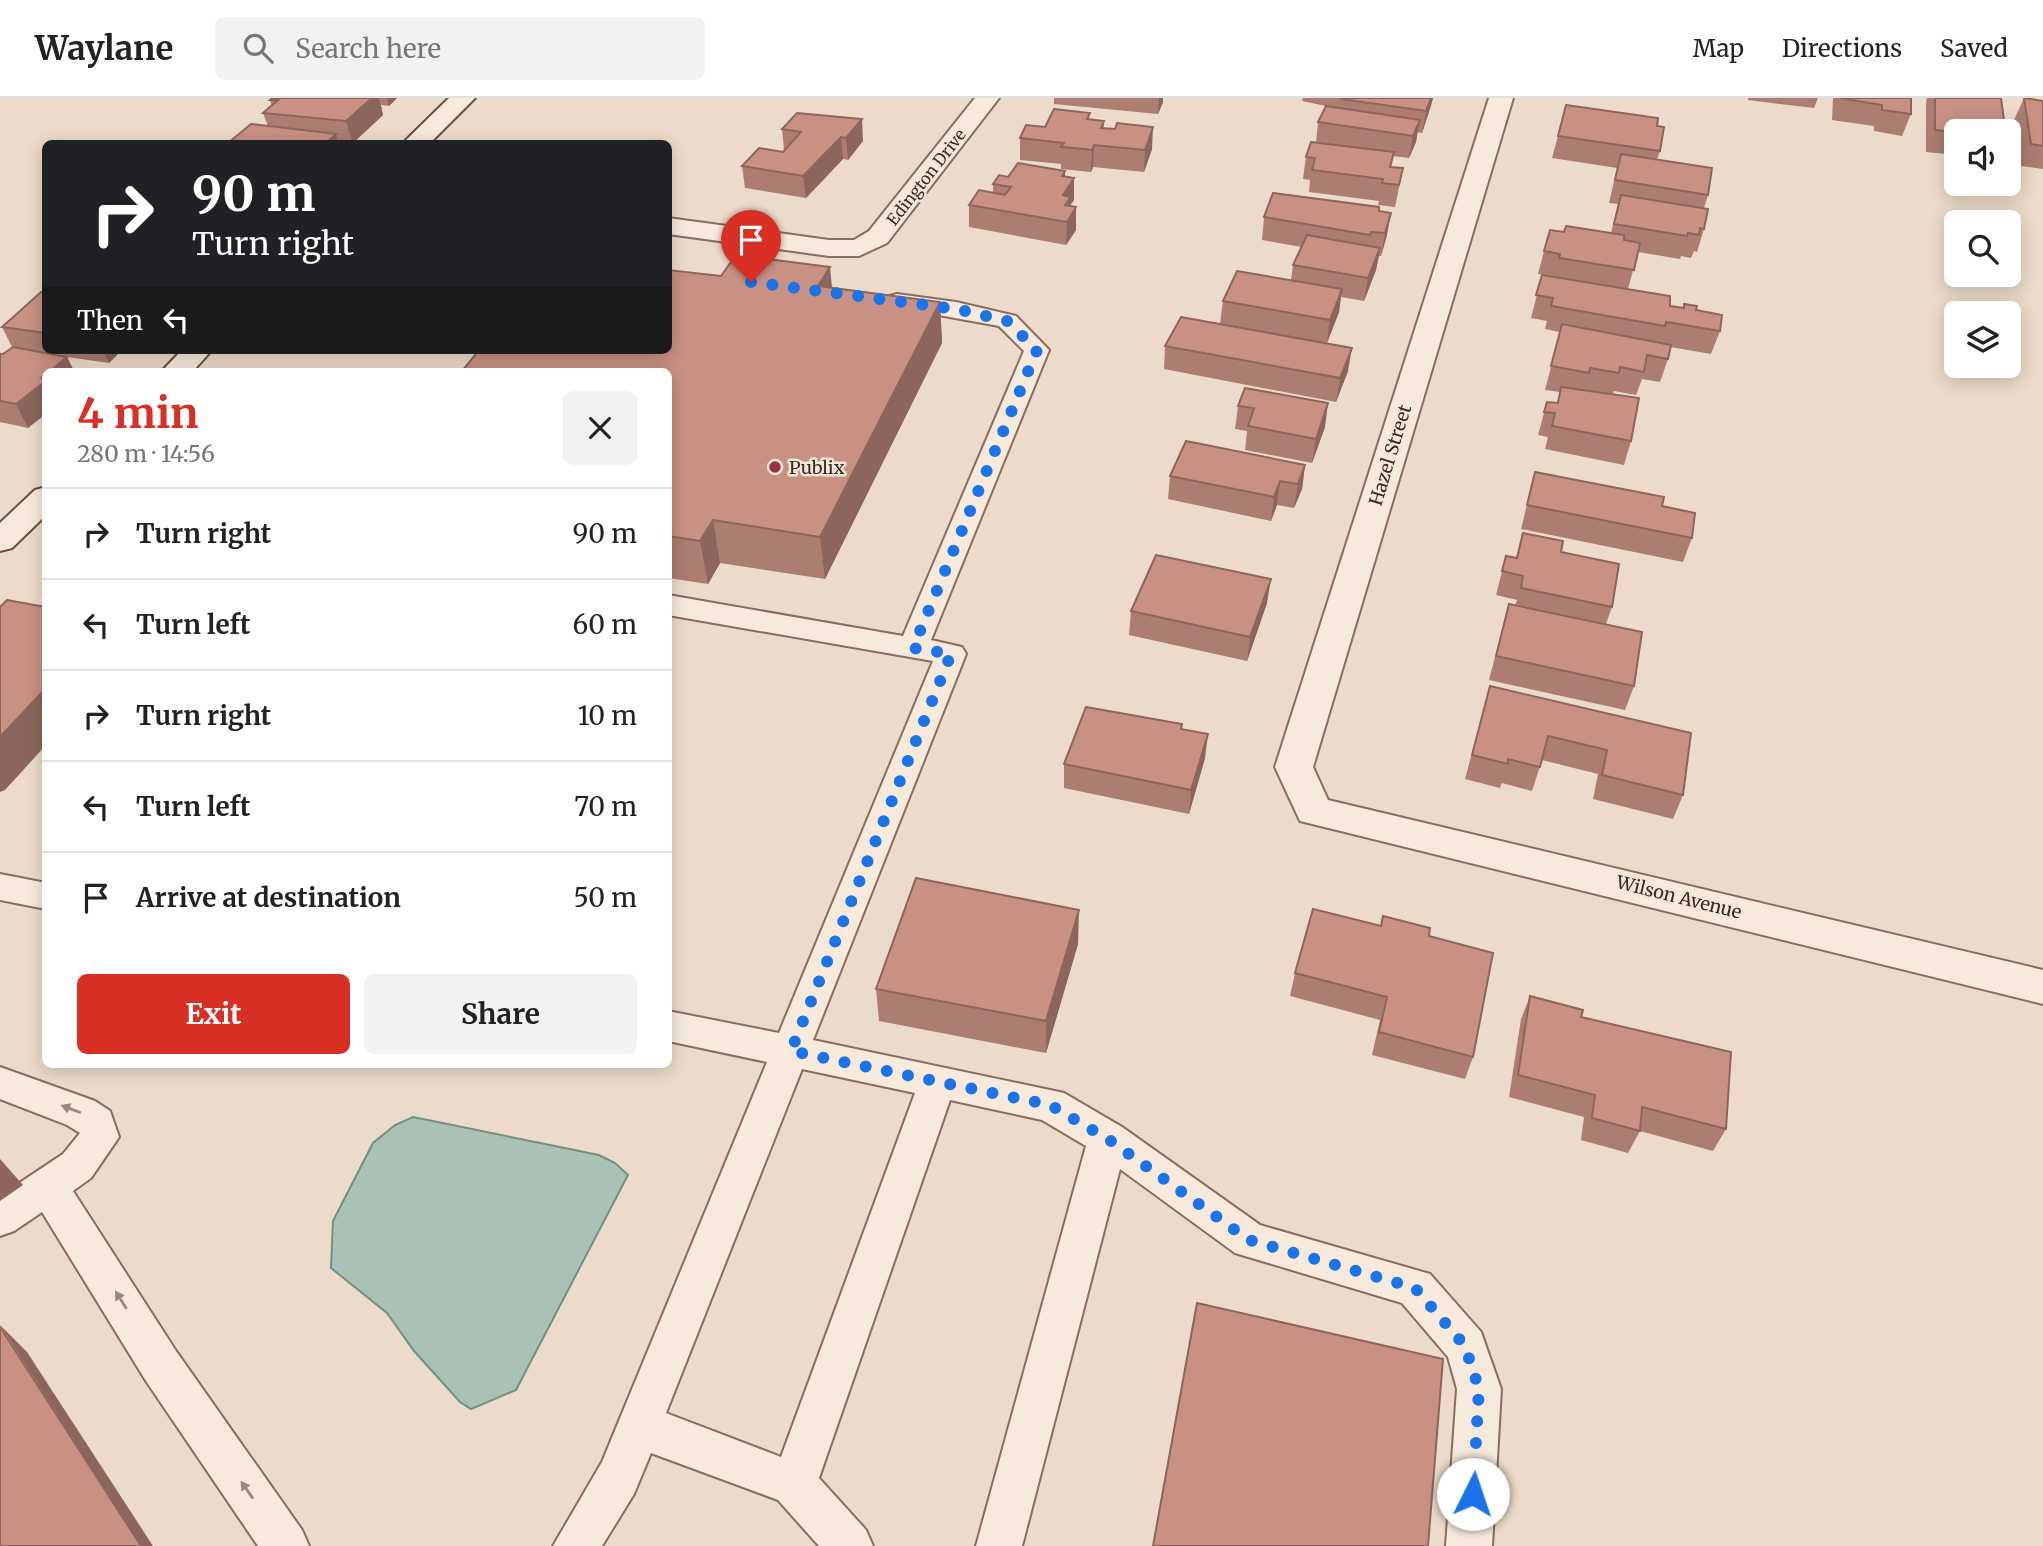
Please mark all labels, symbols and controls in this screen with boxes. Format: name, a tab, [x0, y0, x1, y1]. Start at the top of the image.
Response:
search box	[215, 17, 705, 80]
text: Waylane	[35, 28, 173, 69]
icon: search	[239, 29, 277, 67]
text: Search here	[295, 32, 441, 65]
text: Map	[1693, 33, 1744, 64]
text: Directions	[1782, 33, 1902, 64]
text: Saved	[1940, 33, 2008, 64]
map controls	[1944, 119, 2021, 378]
button: sound	[1944, 119, 2021, 196]
street label: Edington Drive	[882, 125, 970, 229]
text: 90 m	[192, 163, 316, 224]
icon: right	[77, 168, 168, 259]
pin	[721, 210, 781, 282]
button: search	[1944, 210, 2021, 287]
icon: arrive	[732, 221, 770, 259]
text: Turn right	[192, 224, 354, 264]
icon: left	[157, 301, 195, 339]
button: layers	[1944, 301, 2021, 378]
text: Then	[77, 304, 143, 337]
text: 4 min	[77, 387, 199, 439]
button: close	[563, 391, 637, 465]
street label: Hazel Street	[1364, 402, 1416, 508]
text: 280 m · 14:56	[77, 439, 215, 468]
place label: Publix	[789, 456, 845, 479]
marker: Publix	[767, 459, 783, 475]
icon: right	[77, 515, 115, 553]
text: Turn right	[136, 517, 271, 550]
text: 90 m	[573, 517, 637, 550]
icon: left	[77, 606, 115, 644]
text: Turn left	[136, 608, 250, 641]
text: 60 m	[573, 608, 637, 641]
icon: right	[77, 697, 115, 735]
text: Turn right	[136, 699, 271, 732]
text: 10 m	[578, 699, 637, 732]
icon: left	[77, 788, 115, 826]
text: Turn left	[136, 790, 250, 823]
text: 70 m	[574, 790, 637, 823]
street label: Wilson Avenue	[1613, 870, 1744, 924]
icon: arrive	[77, 879, 115, 917]
text: Arrive at destination	[136, 881, 401, 914]
text: 50 m	[573, 881, 637, 914]
button: Exit	[77, 974, 350, 1054]
button: Share	[364, 974, 637, 1054]
one-way arrow	[61, 1103, 82, 1114]
one-way arrow	[115, 1291, 128, 1310]
position arrow	[1436, 1457, 1510, 1531]
one-way arrow	[240, 1481, 254, 1499]

